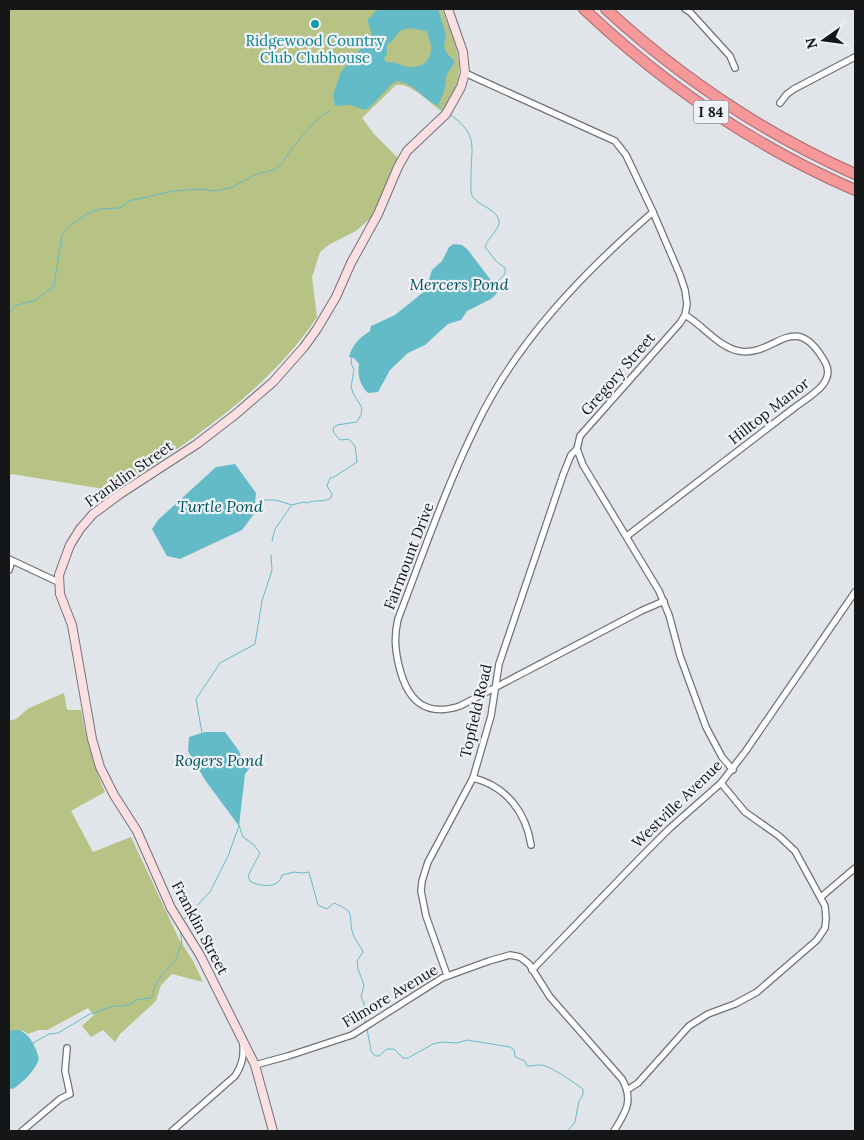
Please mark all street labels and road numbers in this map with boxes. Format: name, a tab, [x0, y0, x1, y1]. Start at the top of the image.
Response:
road number: I 84	[694, 100, 728, 124]
street label: Gregory Street	[576, 328, 659, 419]
street label: Hilltop Manor	[724, 373, 813, 448]
street label: Franklin Street	[81, 436, 177, 511]
street label: Fairmount Drive	[379, 499, 438, 612]
street label: Topfield Road	[455, 662, 496, 760]
street label: Westville Avenue	[627, 756, 726, 852]
street label: Franklin Street	[168, 878, 233, 978]
street label: Filmore Avenue	[339, 960, 441, 1032]

